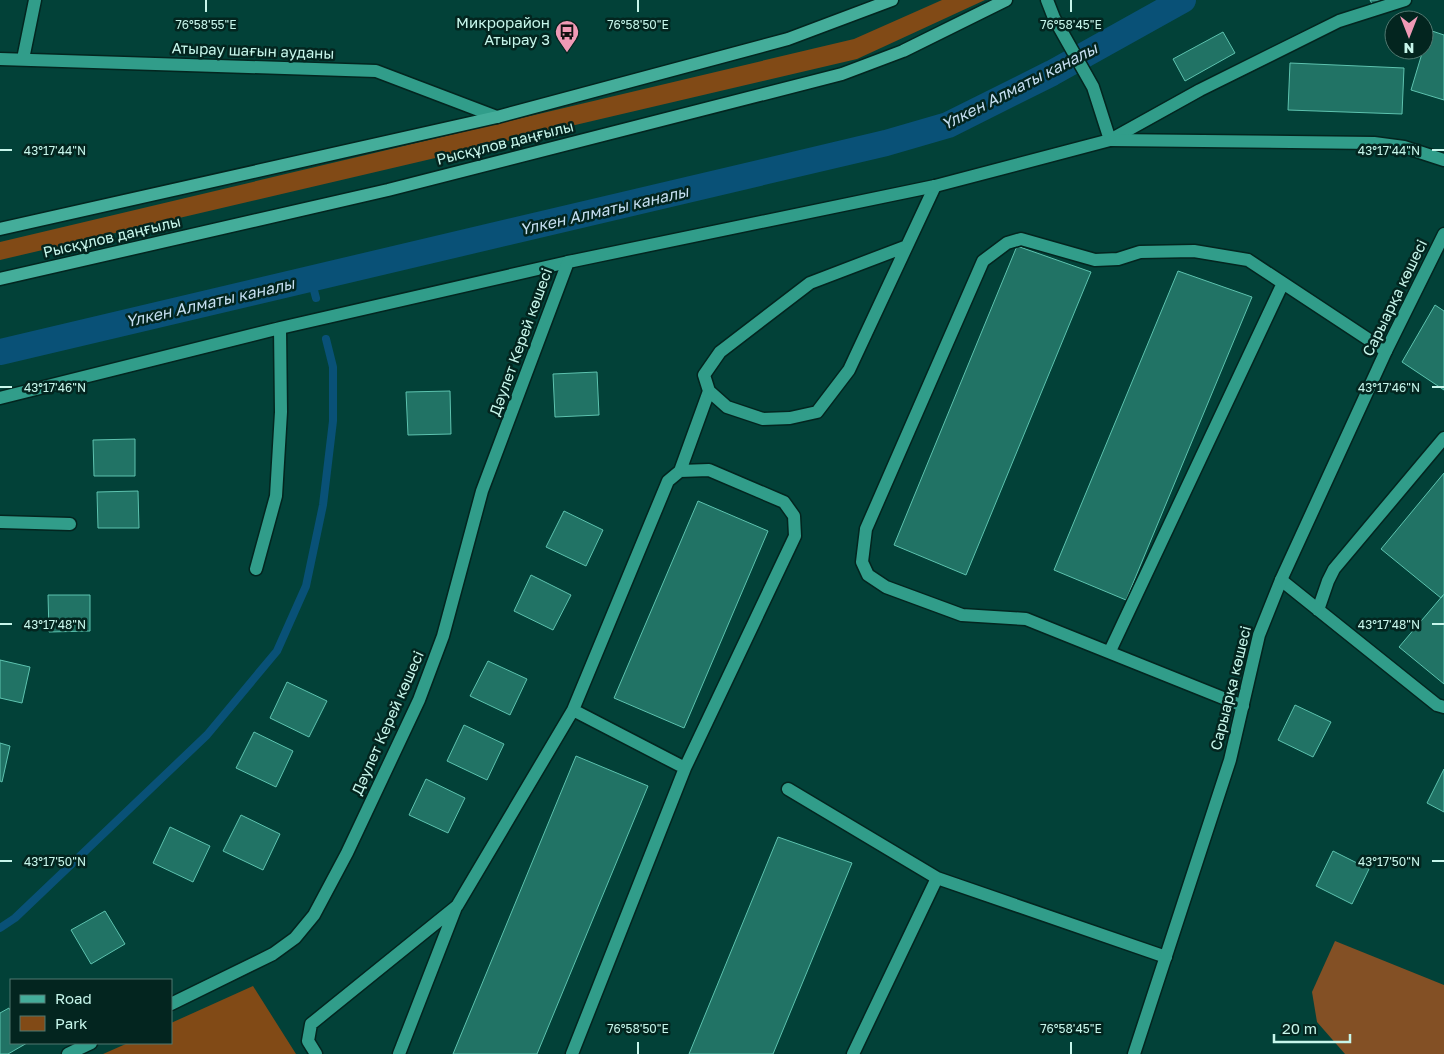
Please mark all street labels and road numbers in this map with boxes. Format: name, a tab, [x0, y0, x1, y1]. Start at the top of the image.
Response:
street label: Атырау шағын ауданы	[171, 38, 335, 62]
street label: Рысқұлов даңғылы	[434, 116, 576, 169]
street label: Рысқұлов даңғылы	[41, 211, 183, 262]
street label: Сарыарқа көшесі	[1358, 236, 1430, 359]
street label: Дәулет Керей көшесі	[485, 265, 555, 418]
street label: Сарыарқа көшесі	[1206, 624, 1254, 752]
street label: Дәулет Керей көшесі	[347, 648, 427, 797]

